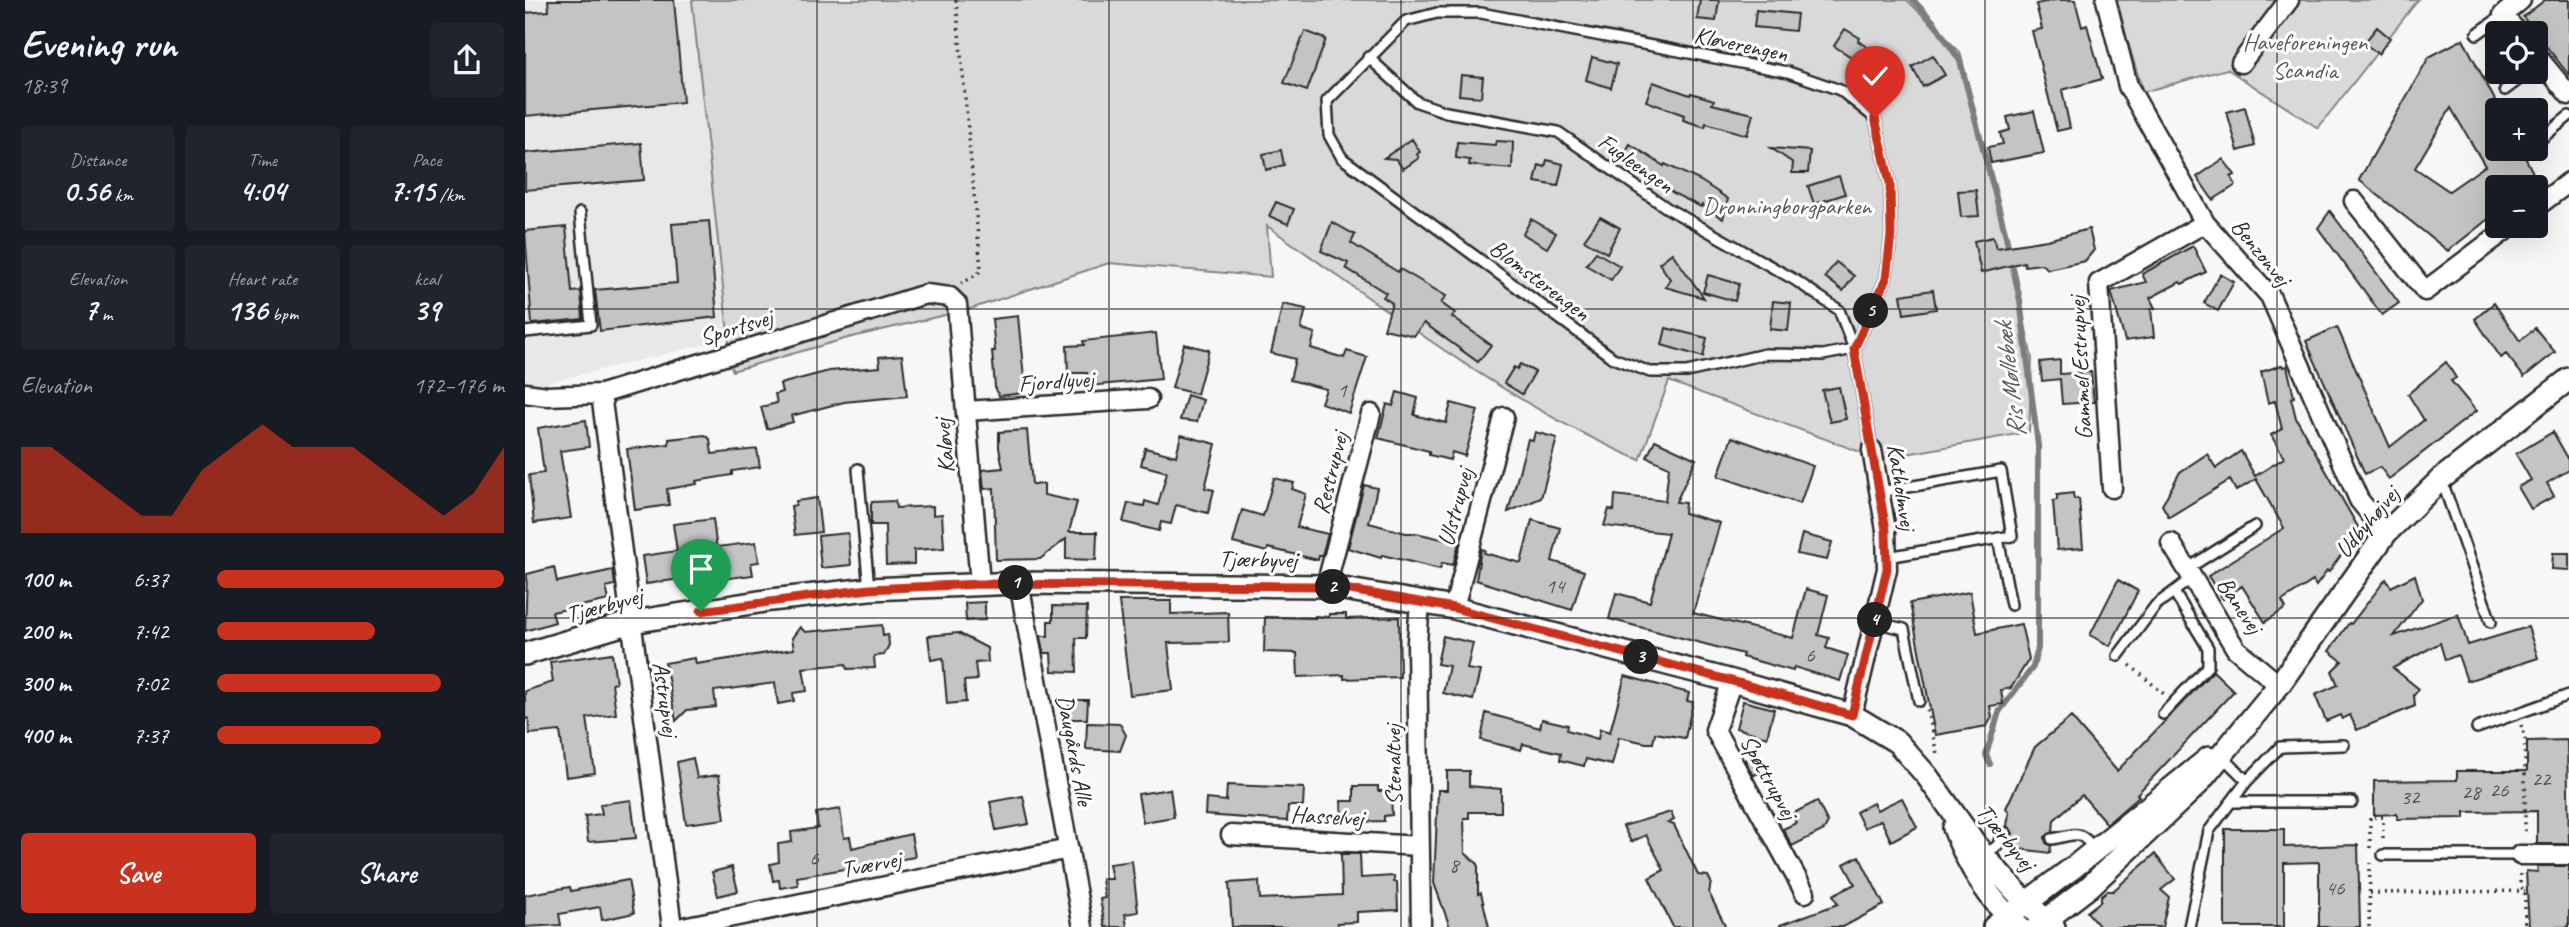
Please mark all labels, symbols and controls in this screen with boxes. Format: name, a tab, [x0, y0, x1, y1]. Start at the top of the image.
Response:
street label: Kløverengen	[1692, 19, 1791, 69]
text: Evening run	[21, 21, 177, 68]
map controls	[2485, 21, 2548, 238]
button: locate	[2485, 21, 2548, 84]
button: share	[430, 23, 504, 97]
park label: Haveforeningen Scandia	[2243, 27, 2368, 85]
pin	[1845, 46, 1905, 118]
icon: check	[1856, 57, 1894, 95]
text: 18:39	[21, 71, 67, 100]
button: +	[2485, 98, 2548, 161]
street label: Fugleengen	[1592, 126, 1680, 200]
text: Distance	[70, 148, 127, 172]
text: Time	[248, 148, 277, 172]
text: Pace	[412, 148, 441, 172]
text: 0.56	[63, 172, 110, 210]
text: 4:04	[239, 172, 286, 210]
text: 7:15	[389, 172, 435, 210]
button: −	[2485, 175, 2548, 238]
text: km	[110, 183, 133, 207]
text: /km	[435, 183, 464, 207]
park label: Dronningborgparken	[1703, 191, 1872, 221]
street label: Benzonvej	[2225, 212, 2299, 294]
street label: Blomsterengen	[1484, 232, 1596, 328]
text: Elevation	[69, 267, 127, 291]
text: Heart rate	[228, 267, 297, 291]
text: kcal	[414, 267, 439, 291]
text: 7	[84, 291, 97, 329]
text: 136	[227, 291, 268, 329]
text: 39	[414, 291, 440, 329]
street label: Gammel Estrupvej	[2061, 292, 2099, 441]
pin: 5	[1853, 294, 1889, 328]
text: 5	[1866, 298, 1875, 322]
street label: Sportsvej	[696, 301, 779, 352]
text: m	[97, 302, 112, 326]
text: bpm	[268, 302, 298, 326]
water label: Ris Møllebæk	[1986, 317, 2033, 439]
street label: Fjordlyvej	[1017, 363, 1098, 399]
text: Elevation	[21, 371, 92, 400]
text: 172–176 m	[413, 371, 504, 400]
house number: 1	[1337, 377, 1348, 403]
street label: Kaløvej	[926, 414, 961, 475]
street label: Restrupvej	[1305, 426, 1355, 517]
street label: Katholmvej	[1880, 442, 1924, 535]
street label: Ulstrupvej	[1430, 462, 1481, 549]
street label: Udbyhøjvej	[2328, 478, 2408, 564]
pin	[671, 539, 731, 611]
street label: Tjærbyvej	[1219, 543, 1300, 575]
icon: arrive	[682, 550, 720, 588]
text: 100 m	[21, 565, 71, 594]
text: 6:37	[133, 565, 169, 594]
pin: 1	[999, 566, 1033, 600]
text: 1	[1011, 570, 1020, 594]
pin: 2	[1315, 570, 1351, 604]
street label: Banevej	[2210, 571, 2272, 642]
house number: 14	[1546, 573, 1567, 599]
text: 2	[1328, 574, 1337, 598]
street label: Tjærbyvej	[562, 580, 649, 630]
pin: 4	[1857, 602, 1893, 638]
text: 4	[1870, 607, 1879, 631]
text: 200 m	[21, 617, 71, 646]
text: 7:42	[133, 617, 169, 646]
pin: 3	[1623, 640, 1659, 674]
house number: 6	[1805, 642, 1815, 668]
text: 3	[1636, 644, 1645, 668]
street label: Astrupvej	[646, 660, 687, 741]
text: 300 m	[21, 669, 71, 698]
text: 7:02	[133, 669, 169, 698]
street label: Daugårds Alle	[1050, 692, 1101, 810]
text: 400 m	[21, 721, 71, 750]
text: 7:37	[133, 721, 169, 750]
street label: Stenaltvej	[1377, 721, 1409, 806]
street label: Spøttrupvej	[1733, 729, 1806, 827]
house number: 22	[2532, 766, 2552, 792]
house number: 26	[2490, 777, 2509, 803]
house number: 28	[2462, 779, 2483, 805]
house number: 32	[2401, 784, 2421, 810]
street label: Tjærbyvej	[1970, 797, 2044, 879]
street label: Hasselvej	[1290, 799, 1367, 833]
button: Save	[21, 833, 256, 913]
button: Share	[270, 833, 504, 913]
street label: Tværvej	[839, 843, 907, 884]
house number: 6	[809, 845, 819, 871]
house number: 8	[1449, 852, 1461, 878]
house number: 46	[2326, 875, 2345, 901]

